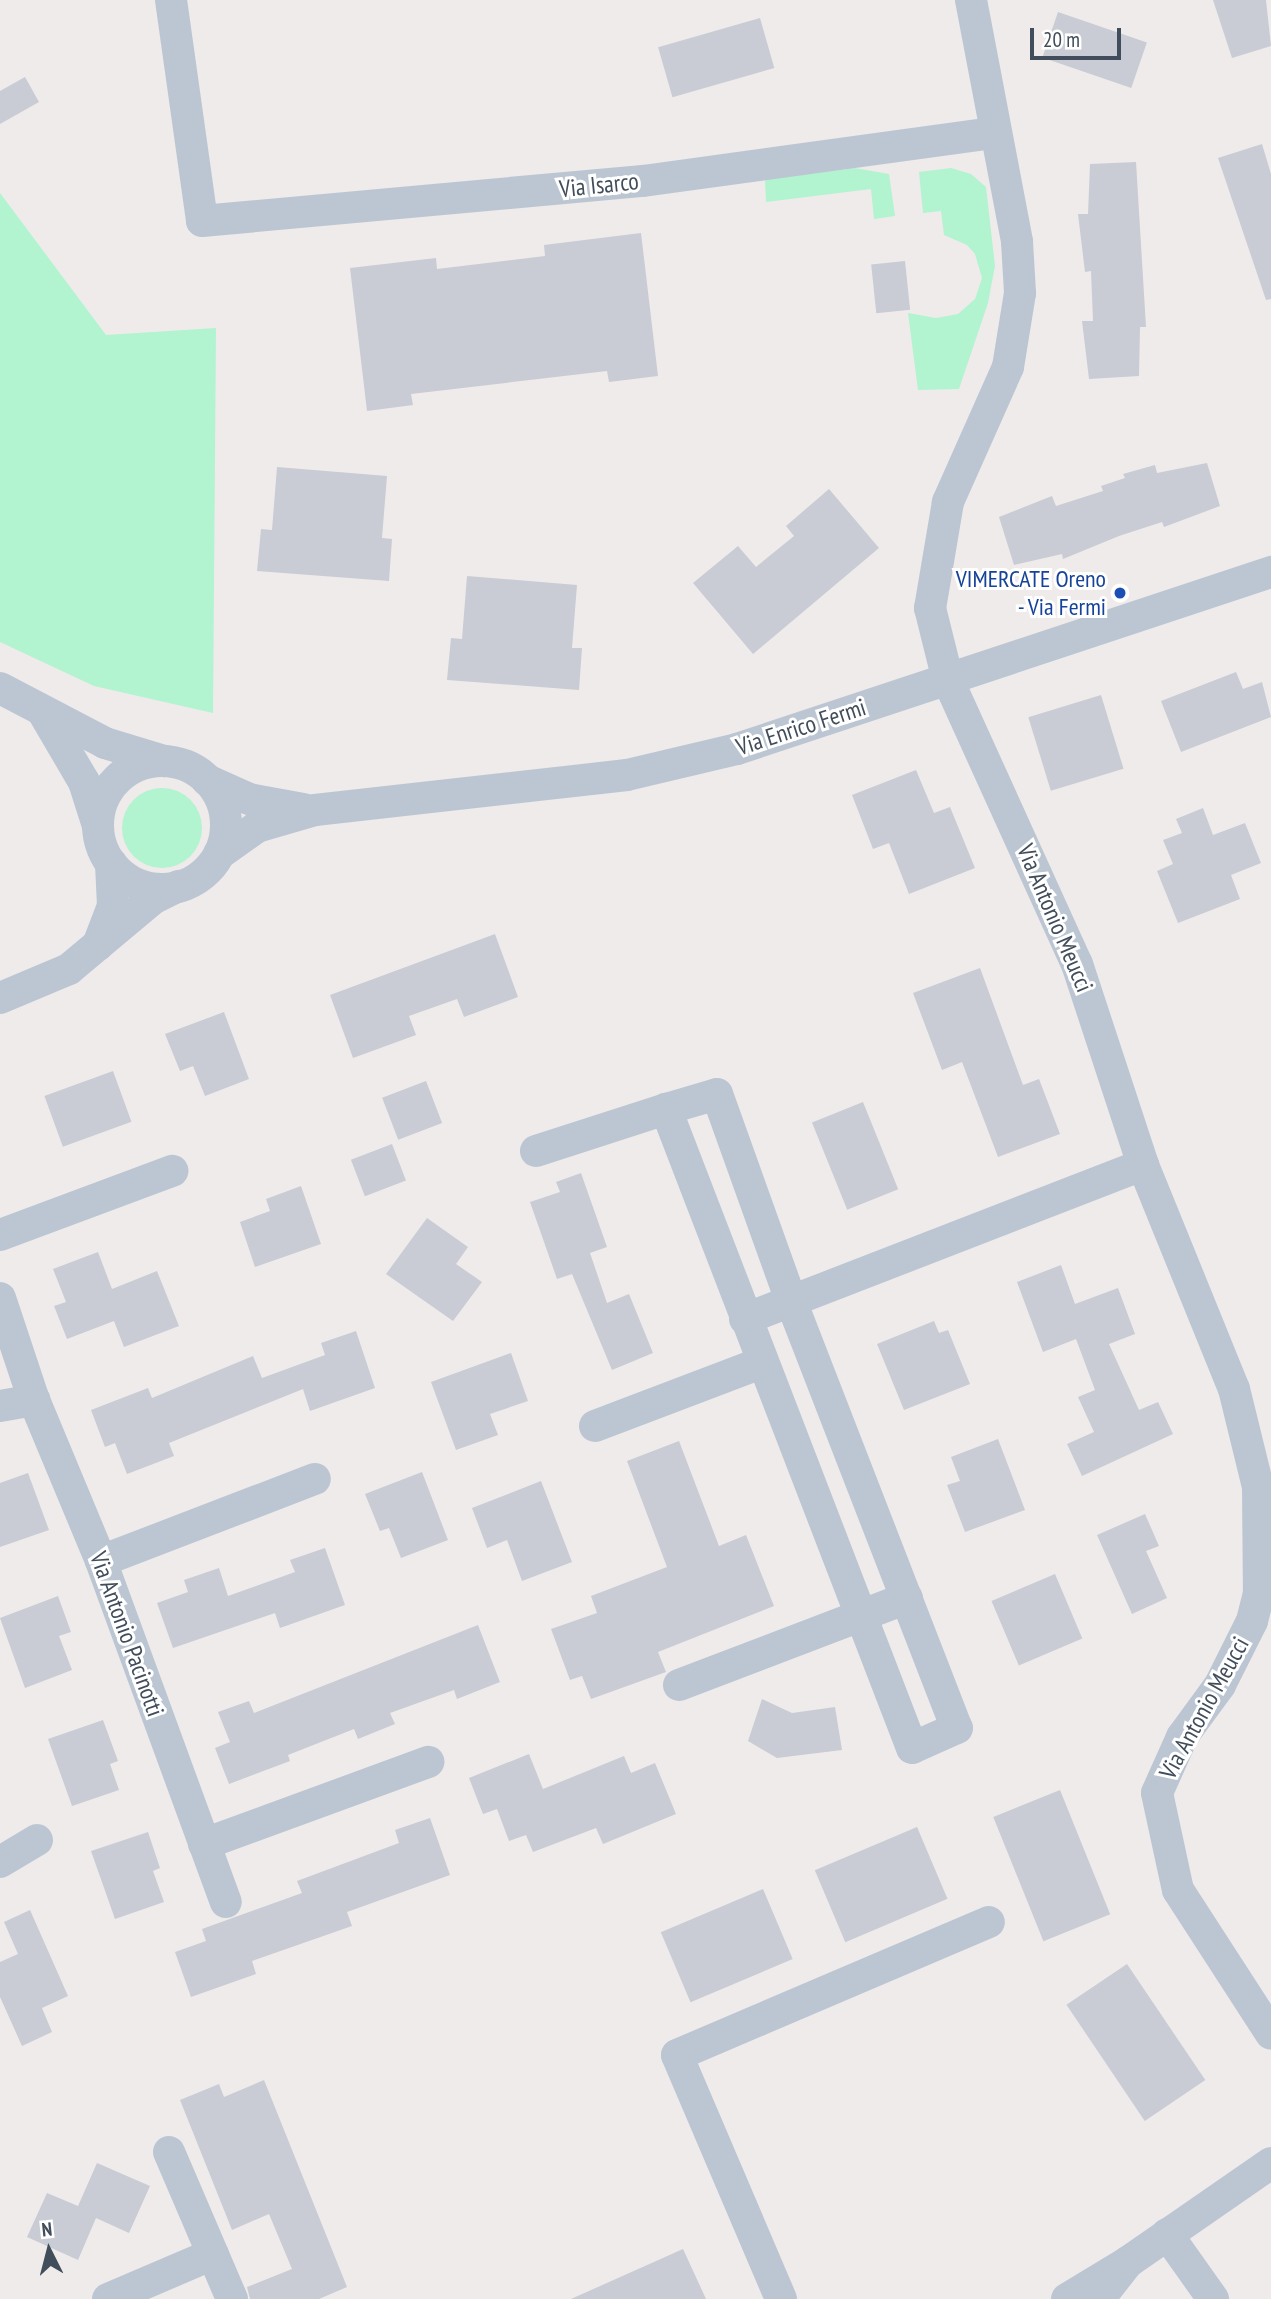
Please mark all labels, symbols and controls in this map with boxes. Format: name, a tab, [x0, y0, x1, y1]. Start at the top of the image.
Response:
scale bar	[1033, 14, 1124, 58]
text: 20 m	[1043, 26, 1080, 53]
street label: Via Isarco	[558, 167, 640, 203]
place label: VIMERCATE Oreno - Via Fermi	[956, 565, 1106, 621]
marker: VIMERCATE Oreno - Via Fermi	[1112, 585, 1128, 601]
street label: Via Enrico Fermi	[733, 693, 869, 761]
street label: Via Antonio Meucci	[1011, 839, 1099, 997]
street label: Via Antonio Pacinotti	[84, 1547, 170, 1721]
street label: Via Antonio Meucci	[1153, 1632, 1255, 1784]
north arrow	[14, 2215, 84, 2285]
text: N	[40, 2217, 53, 2242]

